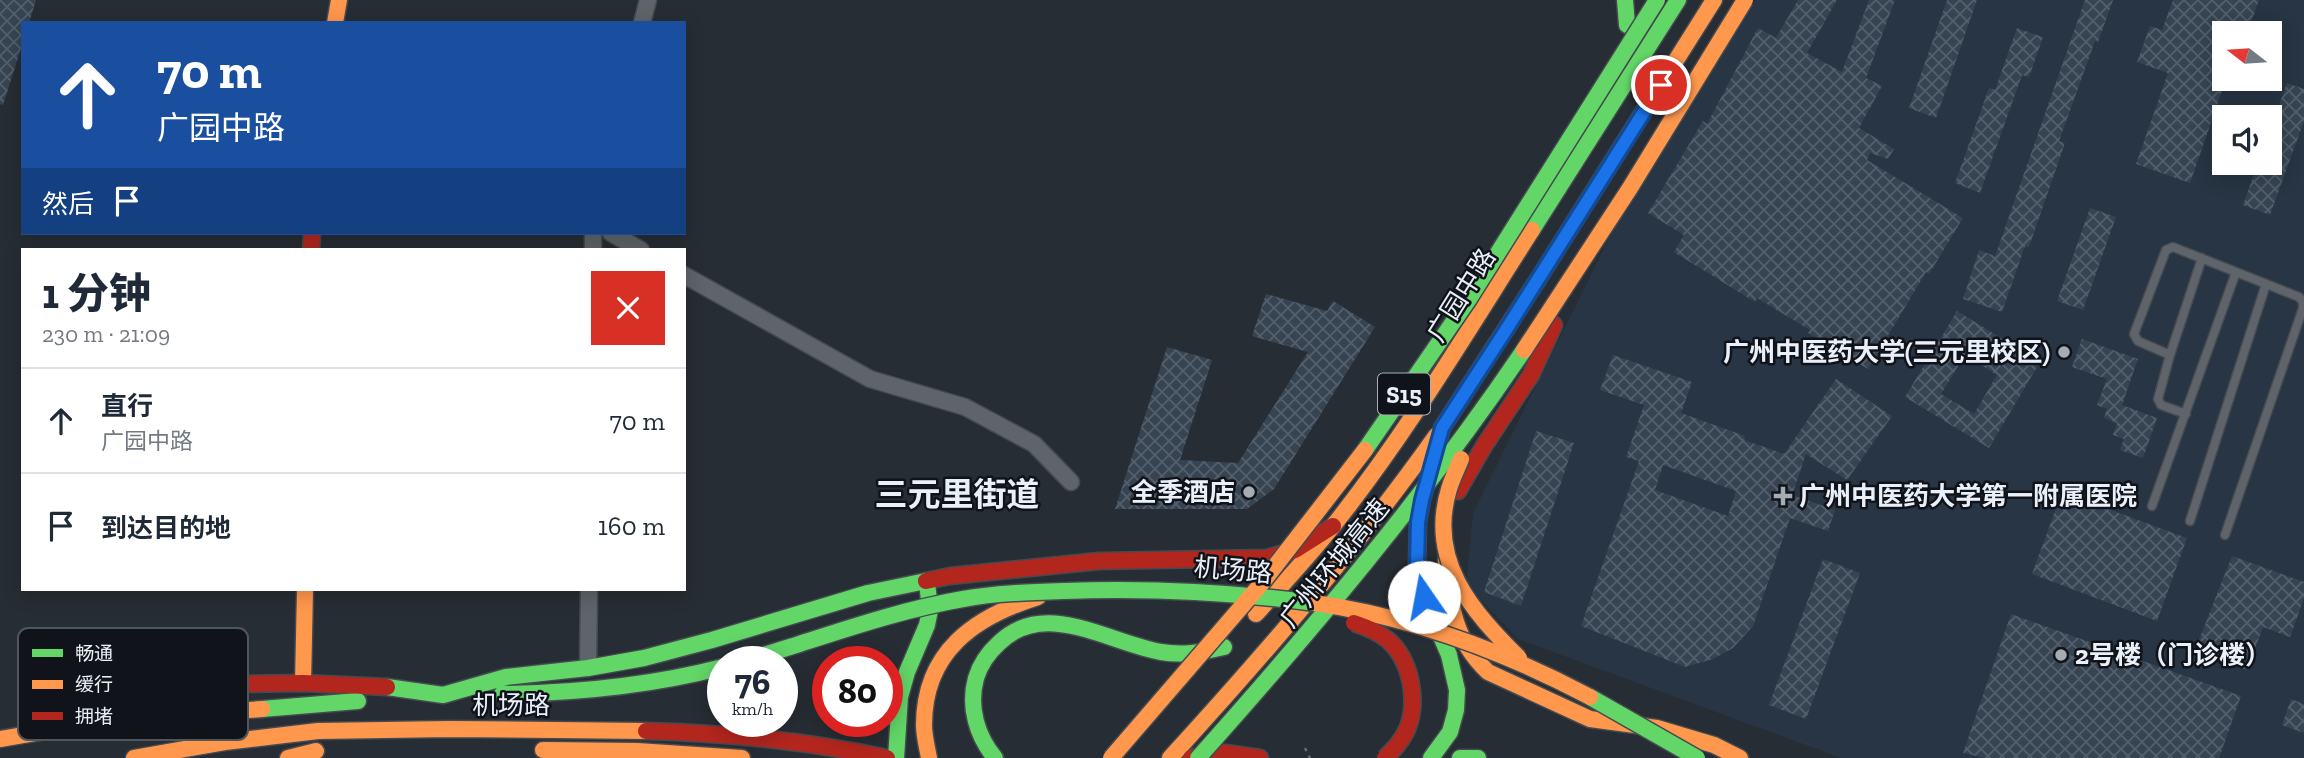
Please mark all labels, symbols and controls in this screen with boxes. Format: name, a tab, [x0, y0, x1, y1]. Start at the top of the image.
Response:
north arrow	[2212, 21, 2282, 91]
map controls	[2212, 21, 2282, 175]
text: 70 m	[157, 42, 262, 101]
icon: ahead	[42, 49, 133, 140]
pin	[1631, 55, 1691, 115]
icon: arrive	[1642, 66, 1680, 104]
button: sound	[2212, 105, 2282, 175]
text: 广园中路	[157, 109, 285, 147]
icon: arrive	[108, 182, 146, 220]
text: 然后	[42, 188, 94, 220]
street label: 广园中路	[1420, 242, 1502, 348]
text: 1 分钟	[42, 268, 151, 319]
button: close	[591, 271, 665, 345]
text: 230 m · 21:09	[42, 320, 170, 348]
place label: 广州中医药大学(三元里校区)	[1723, 336, 2050, 368]
marker: 广州中医药大学(三元里校区)	[2056, 344, 2072, 360]
road number: S15	[1378, 374, 1430, 414]
text: 直行	[101, 390, 153, 422]
icon: ahead	[42, 402, 80, 440]
text: 70 m	[609, 405, 665, 437]
text: 广园中路	[101, 427, 193, 455]
district label: 三元里街道	[875, 475, 1040, 514]
place label: 全季酒店	[1131, 476, 1235, 508]
place label: 广州中医药大学第一附属医院	[1799, 480, 2137, 512]
marker: 全季酒店	[1241, 484, 1257, 500]
marker: 广州中医药大学第一附属医院	[1773, 486, 1793, 506]
street label: 广州环城高速	[1272, 492, 1396, 634]
icon: arrive	[42, 507, 80, 545]
text: 160 m	[598, 510, 665, 542]
text: 到达目的地	[101, 512, 231, 544]
street label: 机场路	[1193, 551, 1273, 589]
position arrow	[1387, 560, 1461, 634]
legend	[18, 628, 248, 740]
place label: 2号楼（门诊楼）	[2075, 639, 2271, 671]
text: 畅通	[75, 642, 113, 665]
speed limit sign: 80	[812, 646, 903, 737]
marker: 2号楼（门诊楼）	[2053, 647, 2069, 663]
text: 76	[734, 661, 771, 703]
text: 缓行	[75, 673, 113, 696]
street label: 机场路	[472, 689, 550, 721]
text: km/h	[732, 698, 773, 720]
text: 拥堵	[75, 705, 113, 728]

